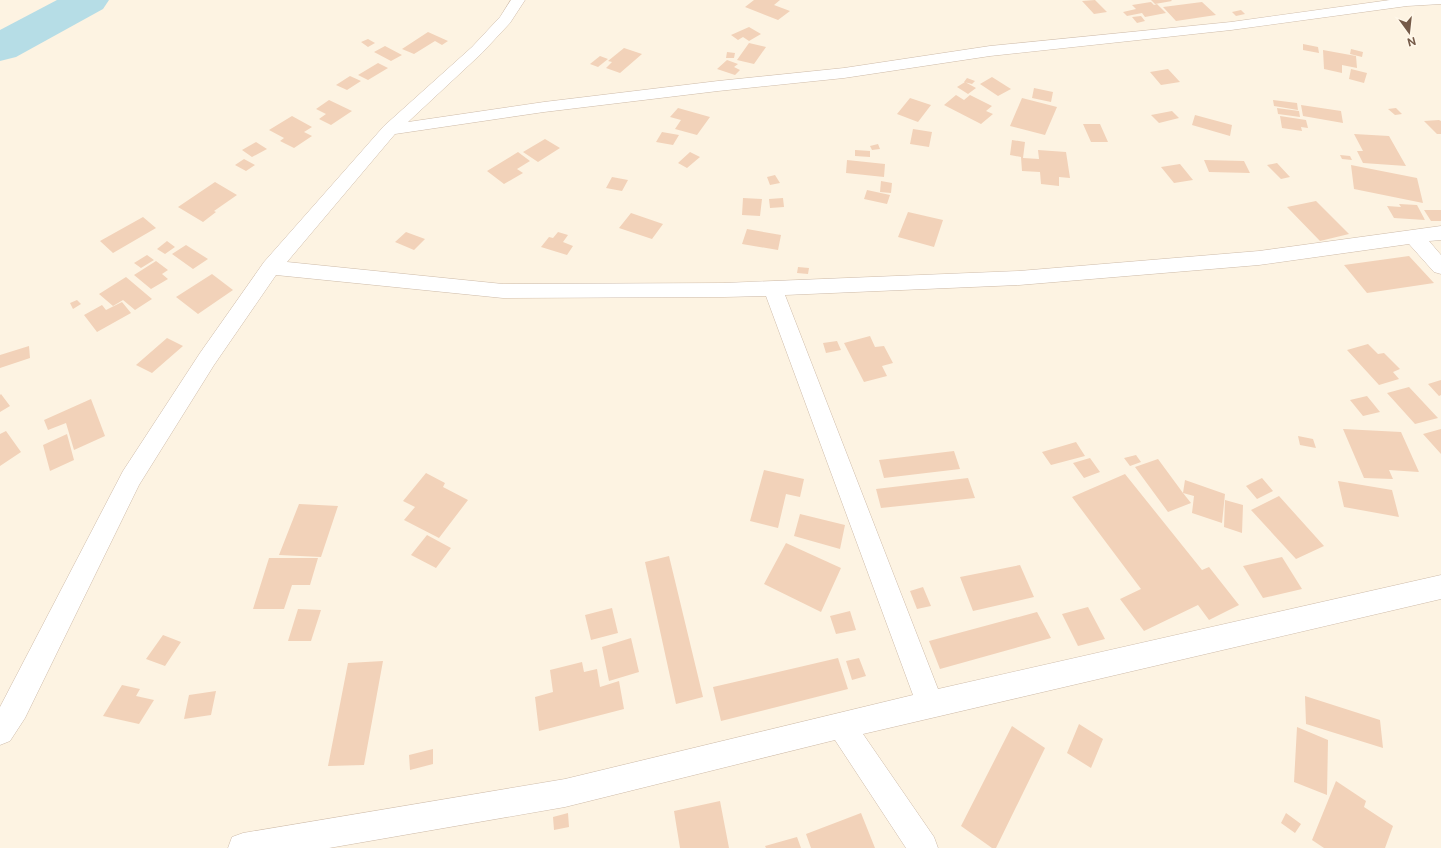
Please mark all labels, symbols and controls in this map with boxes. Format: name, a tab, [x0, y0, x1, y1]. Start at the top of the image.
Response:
north arrow	[1389, 12, 1429, 52]
text: N	[1406, 35, 1417, 49]

